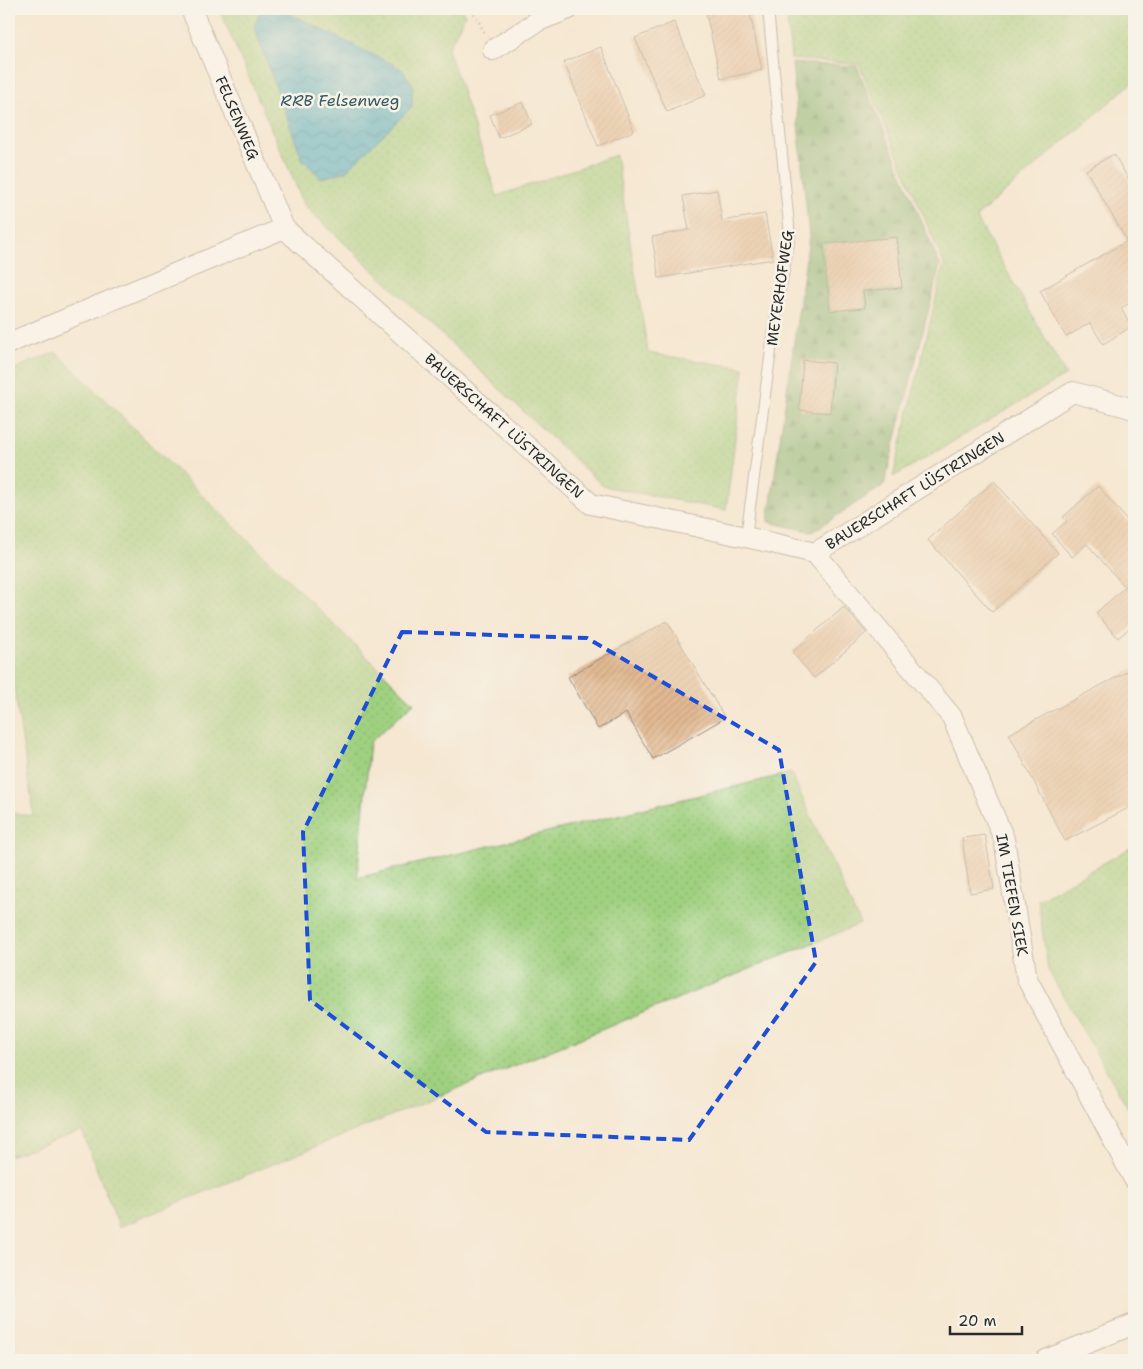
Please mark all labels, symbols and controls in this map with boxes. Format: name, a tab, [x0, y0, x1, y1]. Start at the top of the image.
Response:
street label: FELSENWEG	[210, 73, 264, 163]
water label: RRB Felsenweg	[280, 90, 400, 111]
street label: MEYERHOFWEG	[762, 229, 798, 347]
street label: BAUERSCHAFT LÜSTRINGEN	[420, 349, 588, 503]
street label: BAUERSCHAFT LÜSTRINGEN	[822, 428, 1008, 554]
street label: IM TIEFEN SIEK	[991, 832, 1033, 958]
scale bar	[950, 1304, 1023, 1336]
text: 20 m	[958, 1311, 997, 1331]

